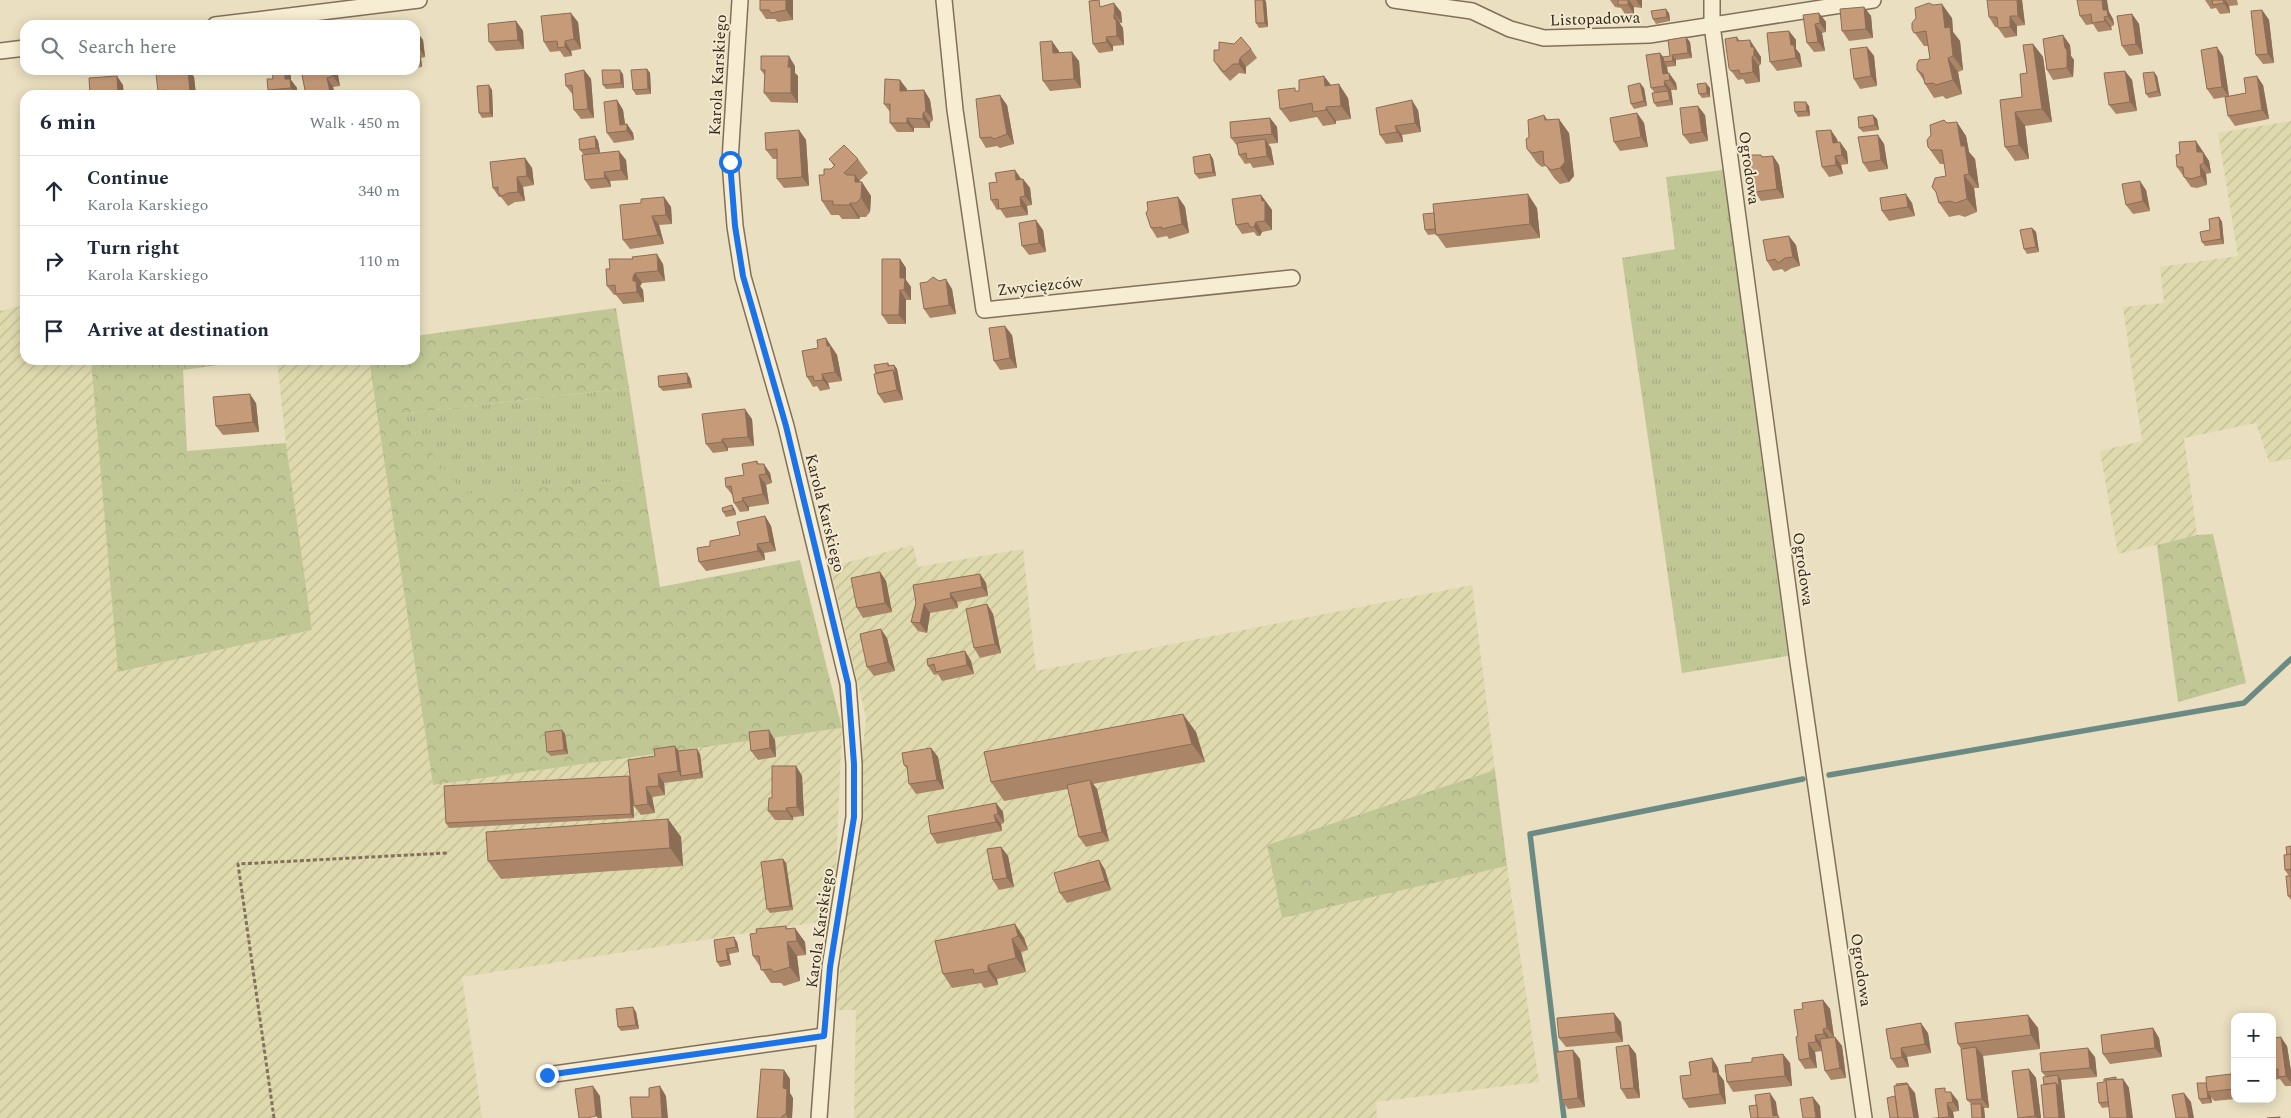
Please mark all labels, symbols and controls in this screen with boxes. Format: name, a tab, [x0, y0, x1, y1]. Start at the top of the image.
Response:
street label: Listopadowa	[1549, 5, 1641, 33]
street label: Karola Karskiego	[703, 14, 733, 136]
search box	[20, 20, 420, 75]
text: Search here	[78, 33, 177, 62]
icon: search	[38, 34, 66, 62]
text: 6 min	[40, 107, 96, 139]
text: Walk · 450 m	[309, 111, 400, 135]
street label: Ogrodowa	[1732, 130, 1766, 206]
route start	[719, 151, 742, 174]
text: Continue	[87, 164, 169, 193]
icon: ahead	[40, 177, 68, 205]
text: 340 m	[358, 179, 400, 203]
text: Karola Karskiego	[87, 193, 208, 217]
text: Turn right	[87, 234, 180, 263]
icon: right	[40, 247, 68, 275]
text: 110 m	[358, 249, 400, 273]
text: Karola Karskiego	[87, 263, 208, 287]
street label: Zwycięzców	[996, 269, 1085, 302]
text: Arrive at destination	[87, 316, 269, 345]
icon: arrive	[40, 317, 68, 345]
street label: Karola Karskiego	[799, 451, 851, 575]
street label: Ogrodowa	[1786, 531, 1820, 607]
street label: Karola Karskiego	[800, 866, 840, 990]
street label: Ogrodowa	[1844, 932, 1878, 1008]
map controls	[2231, 1013, 2276, 1103]
button: +	[2231, 1013, 2276, 1058]
button: −	[2231, 1058, 2276, 1103]
route end	[536, 1064, 559, 1087]

